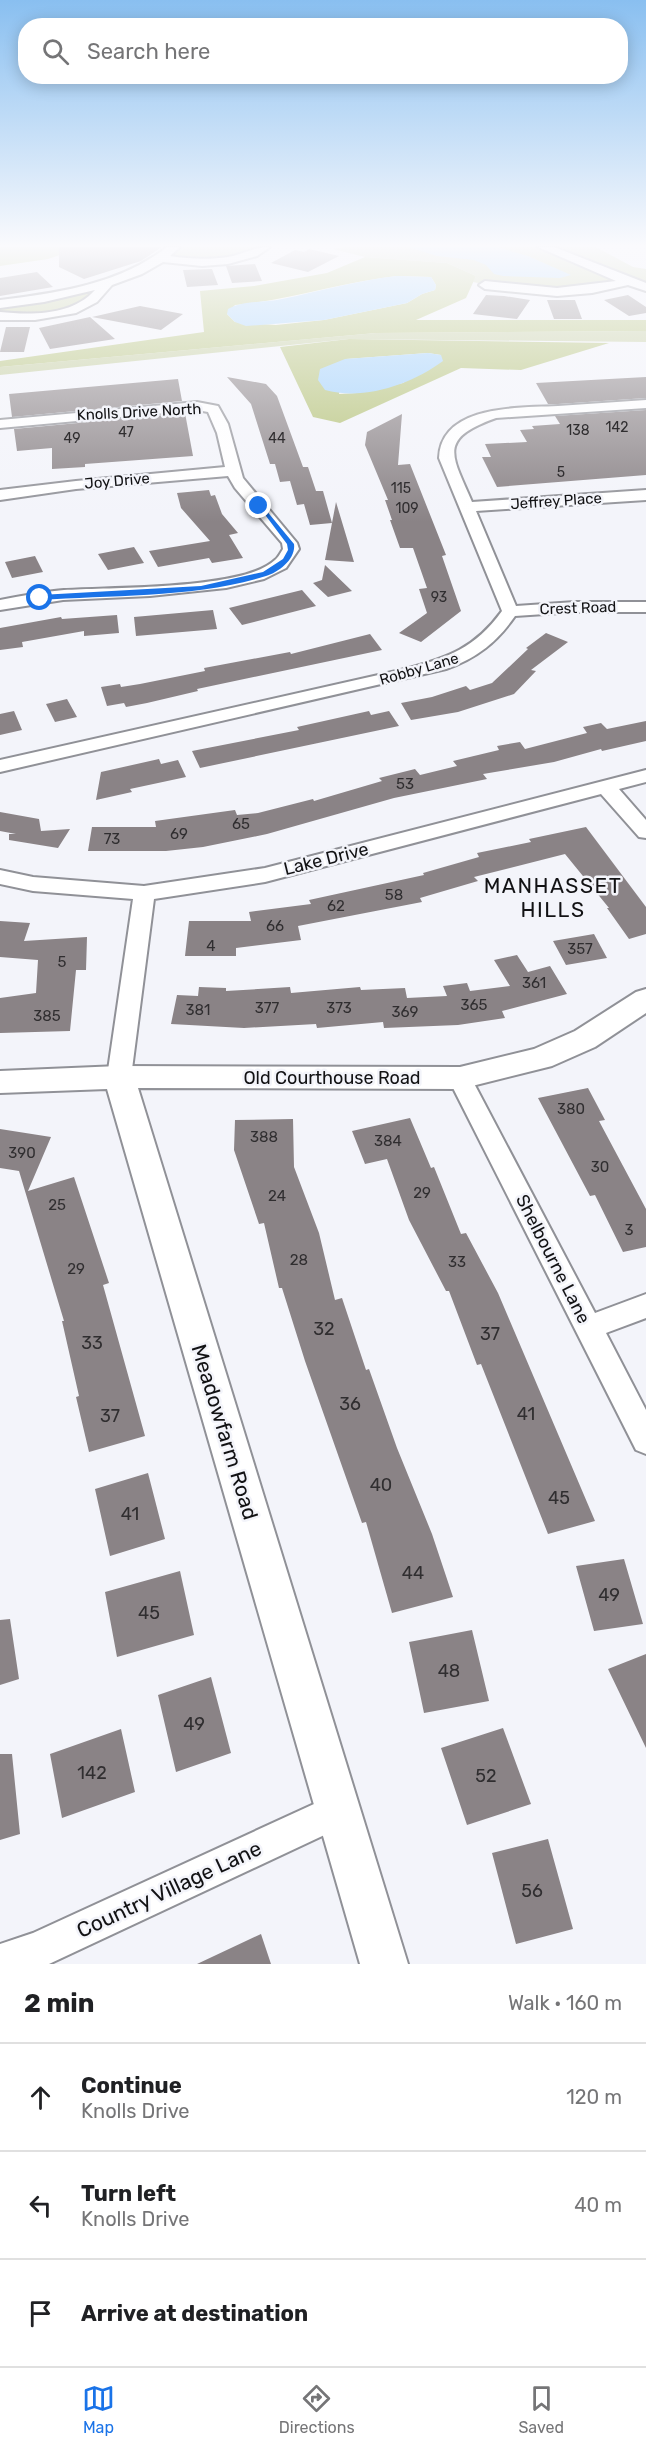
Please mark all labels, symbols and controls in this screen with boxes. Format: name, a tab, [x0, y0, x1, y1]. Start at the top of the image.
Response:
search box	[18, 18, 628, 84]
icon: search	[39, 35, 72, 68]
text: Search here	[87, 38, 210, 65]
street label: Knolls Drive North	[76, 400, 202, 424]
house number: 142	[606, 419, 628, 436]
house number: 138	[566, 422, 590, 439]
house number: 47	[118, 424, 134, 441]
house number: 49	[64, 430, 80, 447]
house number: 44	[268, 430, 286, 447]
house number: 5	[557, 464, 565, 481]
street label: Joy Drive	[84, 469, 150, 493]
house number: 115	[391, 480, 411, 497]
street label: Jeffrey Place	[510, 489, 602, 513]
route end	[245, 492, 271, 518]
house number: 109	[395, 500, 419, 517]
route start	[26, 584, 52, 610]
house number: 93	[431, 589, 447, 606]
street label: Crest Road	[539, 598, 617, 618]
street label: Robby Lane	[377, 649, 461, 689]
house number: 53	[396, 775, 414, 793]
house number: 65	[232, 815, 250, 833]
house number: 69	[170, 825, 188, 843]
house number: 73	[104, 830, 120, 848]
street label: Lake Drive	[281, 838, 371, 880]
district label: MANHASSET HILLS	[484, 873, 622, 922]
house number: 58	[385, 886, 403, 904]
house number: 62	[327, 897, 345, 915]
house number: 66	[266, 917, 284, 935]
house number: 4	[206, 937, 216, 955]
house number: 357	[567, 940, 593, 958]
house number: 5	[58, 953, 67, 971]
house number: 361	[522, 974, 546, 992]
house number: 365	[461, 996, 488, 1014]
house number: 377	[255, 999, 280, 1017]
house number: 373	[326, 999, 352, 1017]
house number: 381	[186, 1001, 210, 1019]
house number: 369	[392, 1003, 419, 1021]
house number: 385	[33, 1007, 61, 1025]
street label: Old Courthouse Road	[243, 1067, 421, 1089]
house number: 380	[557, 1100, 585, 1118]
house number: 388	[250, 1128, 278, 1146]
house number: 384	[374, 1132, 402, 1150]
house number: 390	[8, 1144, 36, 1162]
house number: 30	[591, 1158, 609, 1176]
house number: 29	[413, 1184, 431, 1202]
house number: 24	[268, 1187, 286, 1205]
street label: Shelbourne Lane	[511, 1191, 595, 1327]
house number: 25	[48, 1196, 66, 1214]
house number: 3	[624, 1221, 634, 1239]
house number: 28	[290, 1251, 308, 1269]
house number: 33	[448, 1253, 466, 1271]
house number: 29	[67, 1260, 85, 1278]
house number: 32	[313, 1318, 335, 1340]
house number: 37	[480, 1323, 500, 1345]
house number: 33	[81, 1332, 103, 1354]
street label: Meadowfarm Road	[186, 1341, 264, 1523]
house number: 36	[339, 1393, 361, 1415]
house number: 41	[517, 1403, 535, 1425]
house number: 37	[100, 1405, 120, 1427]
house number: 40	[370, 1474, 392, 1496]
house number: 45	[548, 1487, 570, 1509]
house number: 41	[121, 1503, 139, 1525]
house number: 44	[402, 1562, 424, 1584]
house number: 49	[598, 1584, 620, 1606]
house number: 45	[138, 1602, 160, 1624]
house number: 48	[438, 1660, 460, 1682]
house number: 49	[183, 1713, 205, 1735]
house number: 142	[77, 1762, 107, 1784]
house number: 52	[475, 1765, 497, 1787]
street label: Country Village Lane	[73, 1835, 265, 1943]
house number: 56	[521, 1880, 543, 1902]
text: 2 min	[24, 1988, 94, 2019]
text: Walk · 160 m	[508, 1991, 622, 2015]
text: Continue	[81, 2072, 182, 2099]
icon: ahead	[24, 2081, 57, 2114]
text: 120 m	[566, 2085, 622, 2109]
text: Knolls Drive	[81, 2099, 190, 2123]
text: Turn left	[81, 2180, 176, 2207]
icon: left	[24, 2189, 57, 2222]
text: 40 m	[574, 2193, 622, 2217]
text: Knolls Drive	[81, 2207, 190, 2231]
icon: arrive	[24, 2297, 57, 2330]
text: Arrive at destination	[81, 2300, 308, 2327]
tab: Map	[82, 2382, 115, 2437]
tab: Directions	[279, 2382, 355, 2437]
tab: Saved	[518, 2382, 564, 2437]

